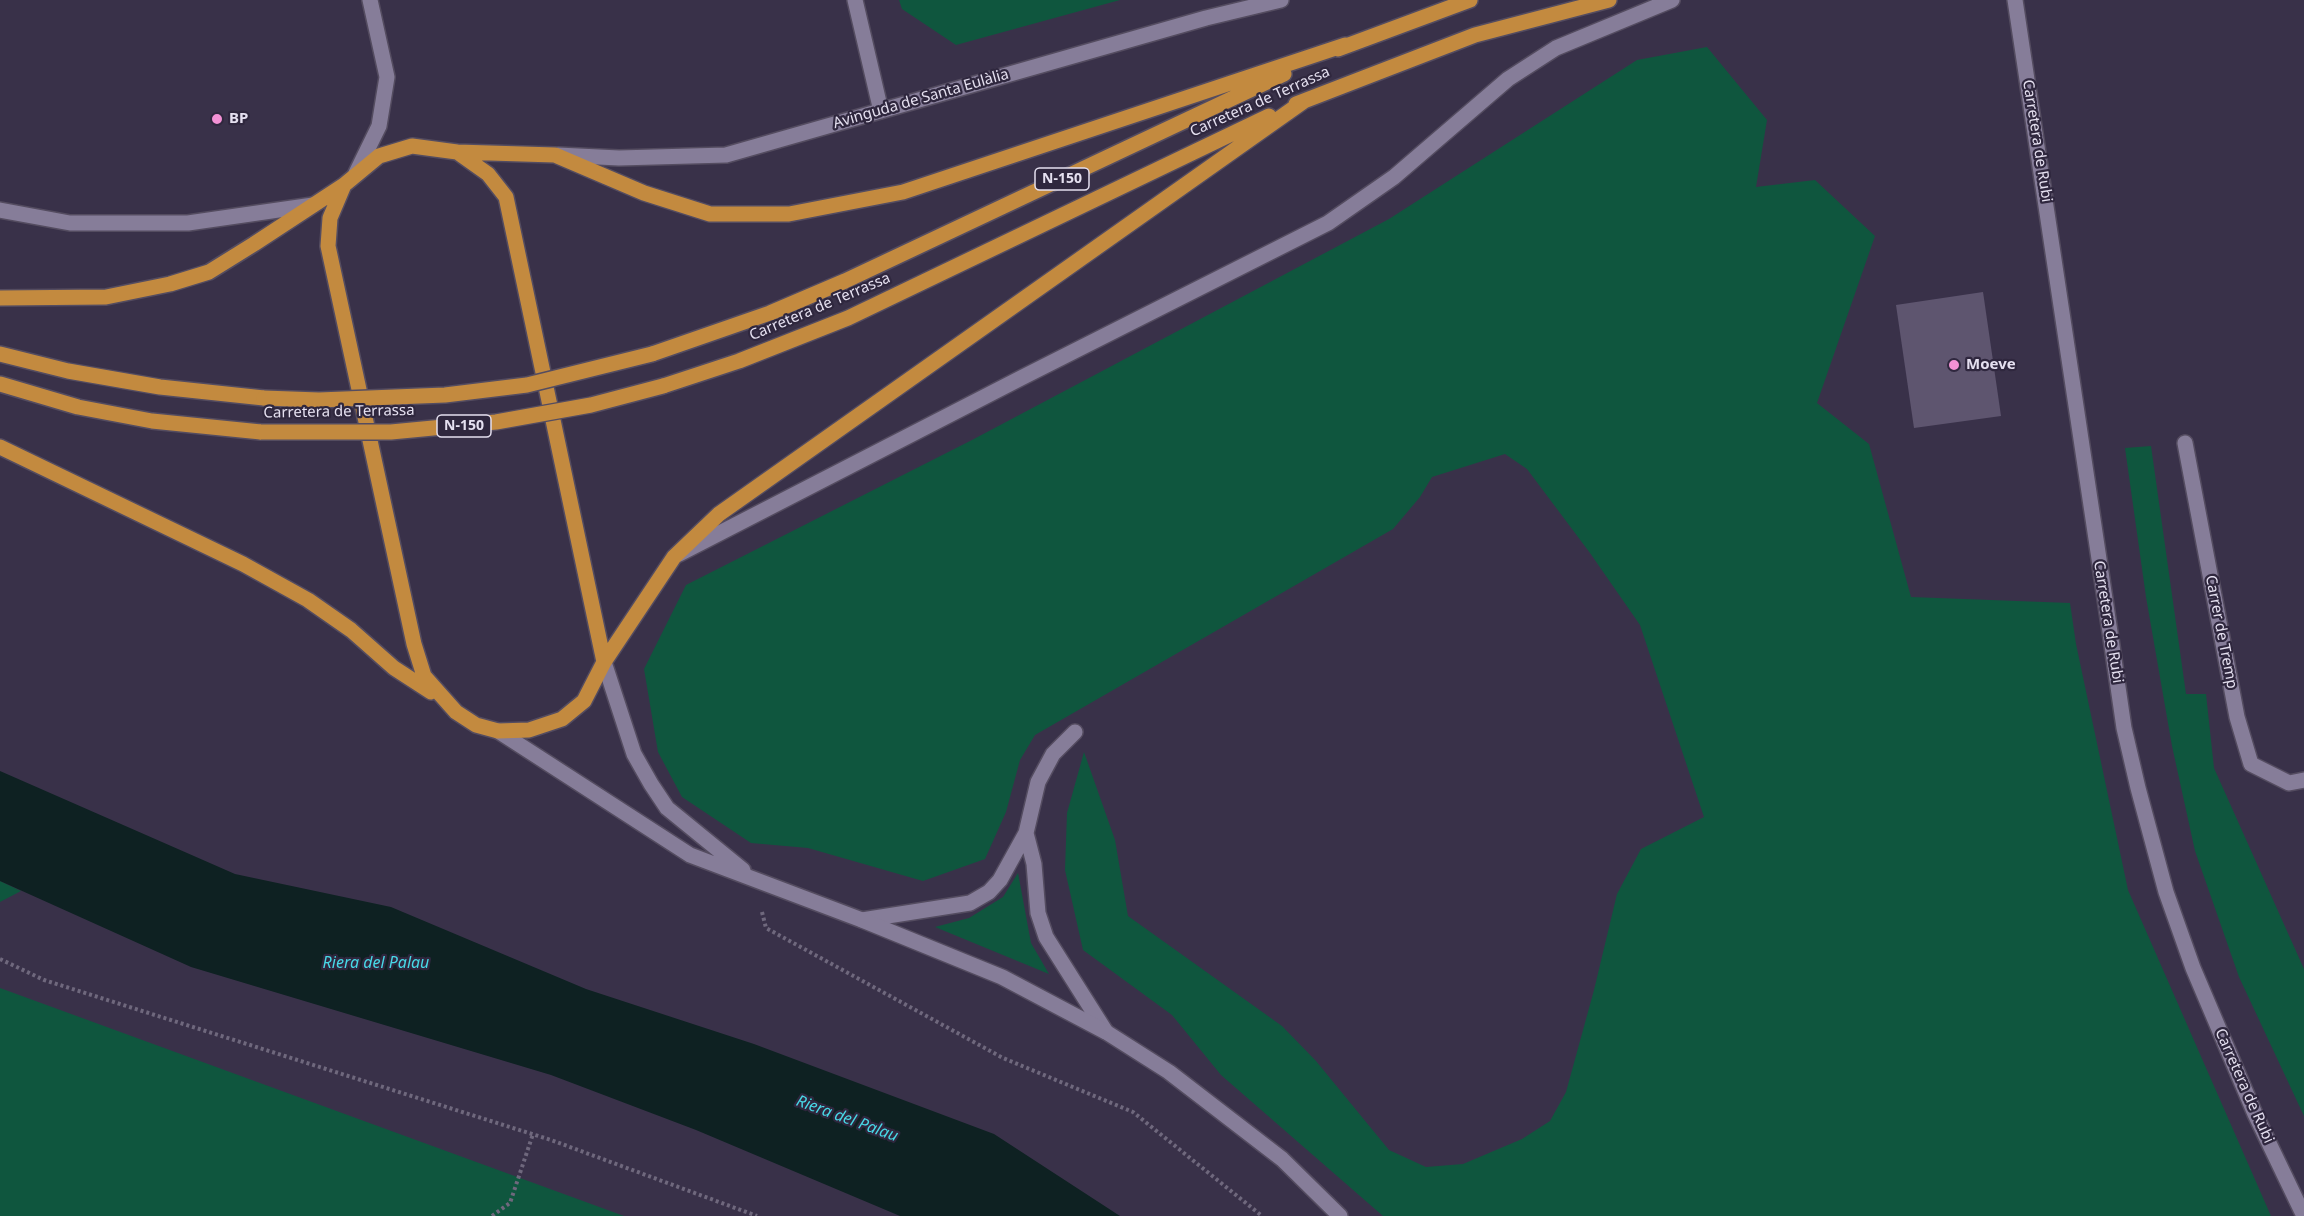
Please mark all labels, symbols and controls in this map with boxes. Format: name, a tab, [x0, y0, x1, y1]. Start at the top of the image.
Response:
street label: Carretera de Terrassa	[1187, 63, 1333, 141]
street label: Avinguda de Santa Eulàlia	[831, 65, 1011, 133]
street label: Carretera de Rubi	[2018, 78, 2056, 204]
place label: BP	[229, 110, 248, 128]
marker: BP	[210, 112, 224, 126]
road number: N-150	[1035, 168, 1089, 190]
street label: Carretera de Terrassa	[747, 269, 893, 345]
place label: Moeve	[1966, 356, 2016, 374]
marker: Moeve	[1947, 358, 1961, 372]
street label: Carretera de Terrassa	[263, 402, 415, 422]
road number: N-150	[437, 415, 491, 437]
street label: Carretera de Rubi	[2089, 559, 2127, 685]
street label: Carrer de Tremp	[2201, 574, 2241, 690]
water label: Riera del Palau	[323, 953, 429, 973]
street label: Carretera de Rubi	[2211, 1026, 2277, 1146]
water label: Riera del Palau	[794, 1092, 900, 1146]

